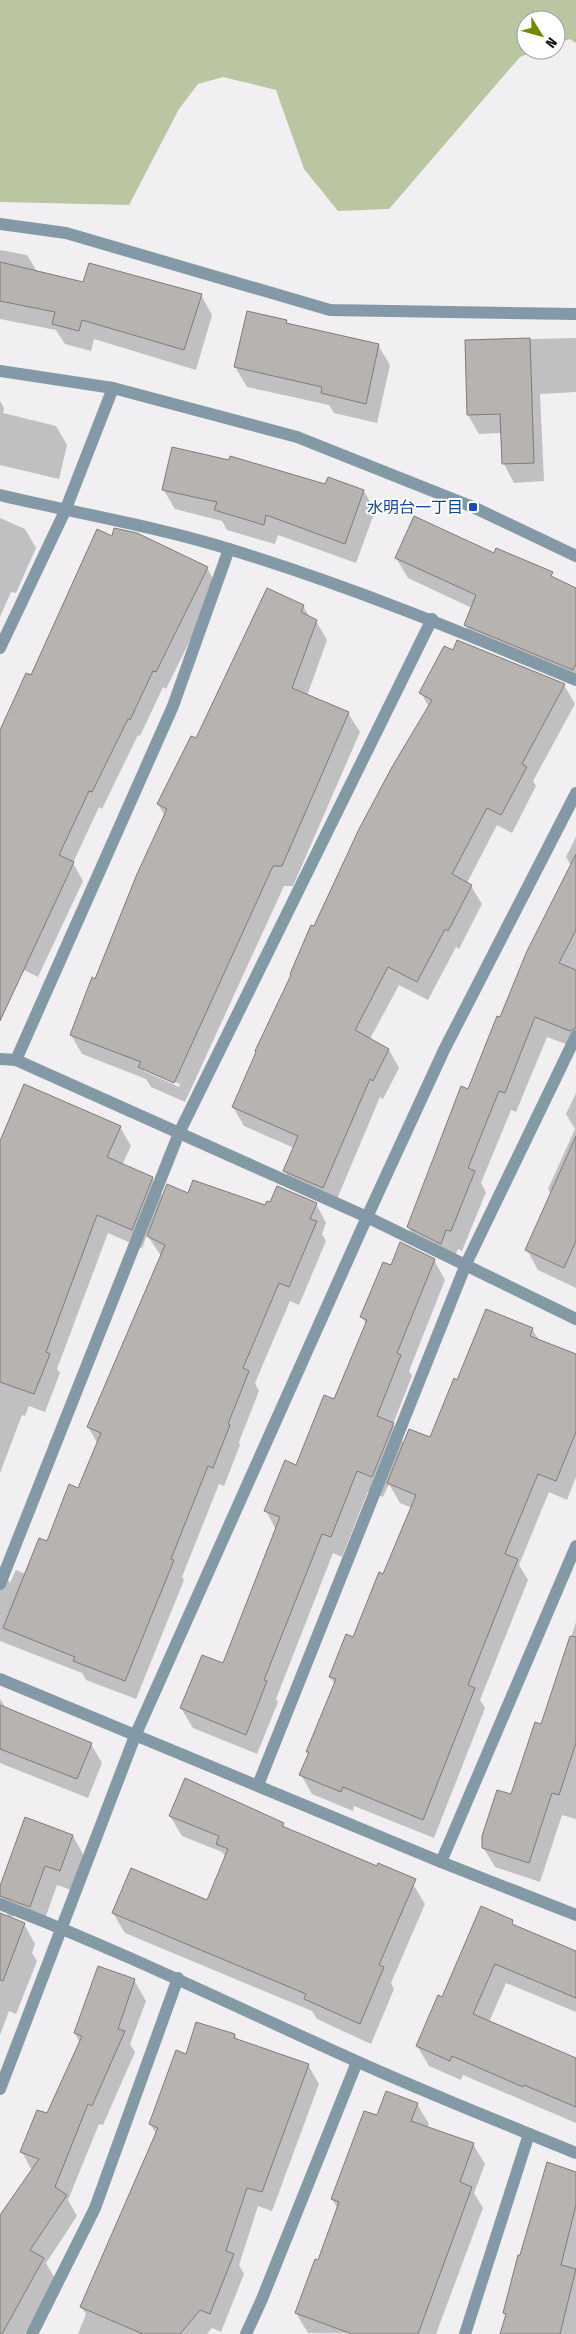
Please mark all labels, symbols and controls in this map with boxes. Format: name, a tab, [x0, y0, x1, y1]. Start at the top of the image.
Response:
north arrow	[516, 10, 566, 60]
text: N	[542, 34, 560, 51]
place label: 水明台一丁目	[367, 498, 463, 517]
marker: 水明台一丁目	[467, 501, 479, 513]

